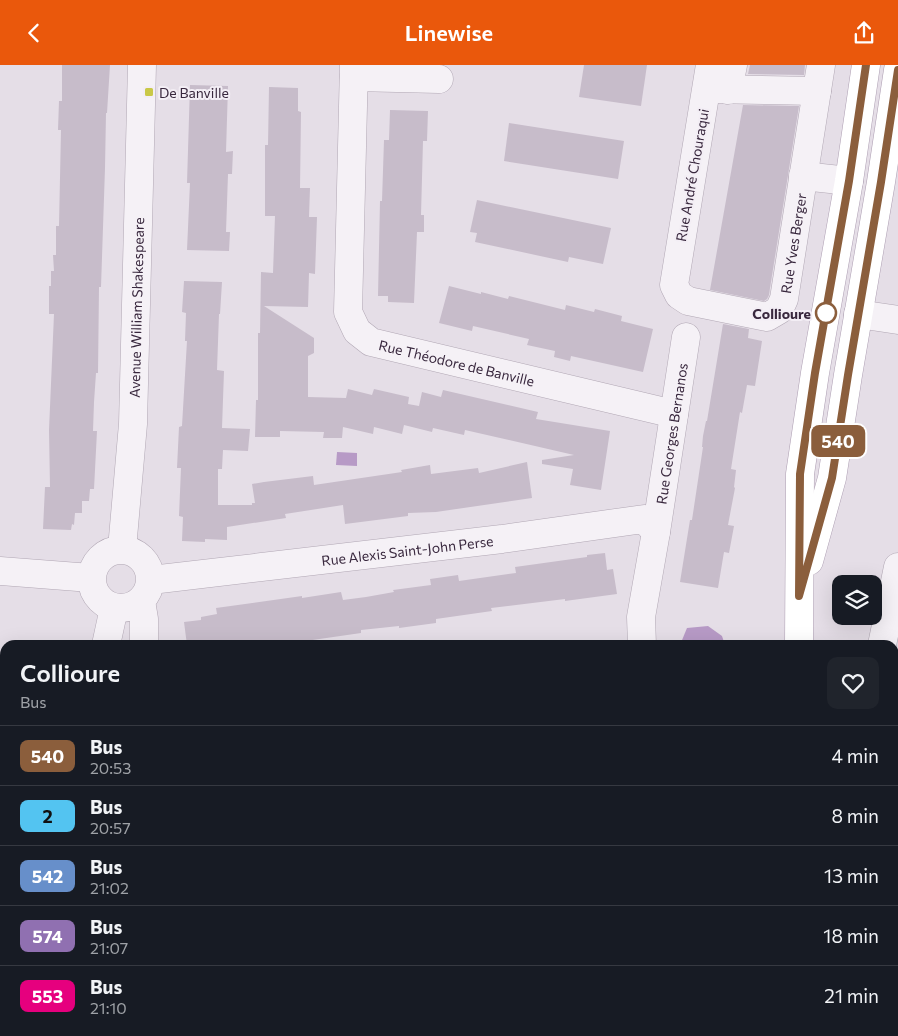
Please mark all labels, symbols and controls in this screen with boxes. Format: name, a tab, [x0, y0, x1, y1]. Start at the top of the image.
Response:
icon: back	[20, 19, 48, 47]
text: Linewise	[405, 19, 493, 46]
icon: share	[850, 19, 878, 47]
place label: De Banville	[159, 84, 229, 101]
marker: De Banville	[143, 86, 155, 98]
street label: Rue André Chouraqui	[672, 107, 712, 243]
street label: Rue Yves Berger	[777, 191, 809, 295]
street label: Avenue William Shakespeare	[125, 217, 147, 398]
marker: Collioure	[815, 302, 837, 324]
place label: Collioure	[752, 305, 811, 322]
street label: Rue Théodore de Banville	[377, 336, 536, 389]
street label: Rue Georges Bernanos	[652, 362, 690, 505]
line badge: 540	[809, 425, 867, 457]
text: 540	[821, 430, 855, 452]
street label: Rue Alexis Saint-John Perse	[320, 532, 494, 569]
map controls	[832, 575, 882, 625]
button: layers	[832, 575, 882, 625]
button: heart	[827, 657, 879, 709]
text: Collioure	[20, 658, 120, 687]
text: Bus	[20, 692, 47, 711]
text: Bus	[90, 735, 122, 758]
text: 4 min	[832, 744, 879, 767]
text: 540	[31, 745, 64, 767]
text: 20:53	[90, 758, 131, 777]
text: Bus	[90, 795, 122, 818]
text: 8 min	[831, 804, 879, 827]
text: 2	[42, 805, 53, 827]
text: 20:57	[90, 818, 131, 837]
text: Bus	[90, 855, 122, 878]
text: 13 min	[824, 864, 879, 887]
text: 542	[32, 865, 63, 887]
text: 21:02	[90, 878, 129, 897]
text: Bus	[90, 915, 122, 938]
text: 18 min	[823, 924, 879, 947]
text: 574	[32, 925, 63, 947]
text: 21:07	[90, 938, 128, 957]
text: Bus	[90, 975, 122, 998]
text: 21 min	[824, 984, 879, 1007]
text: 553	[32, 985, 63, 1007]
text: 21:10	[90, 998, 127, 1017]

